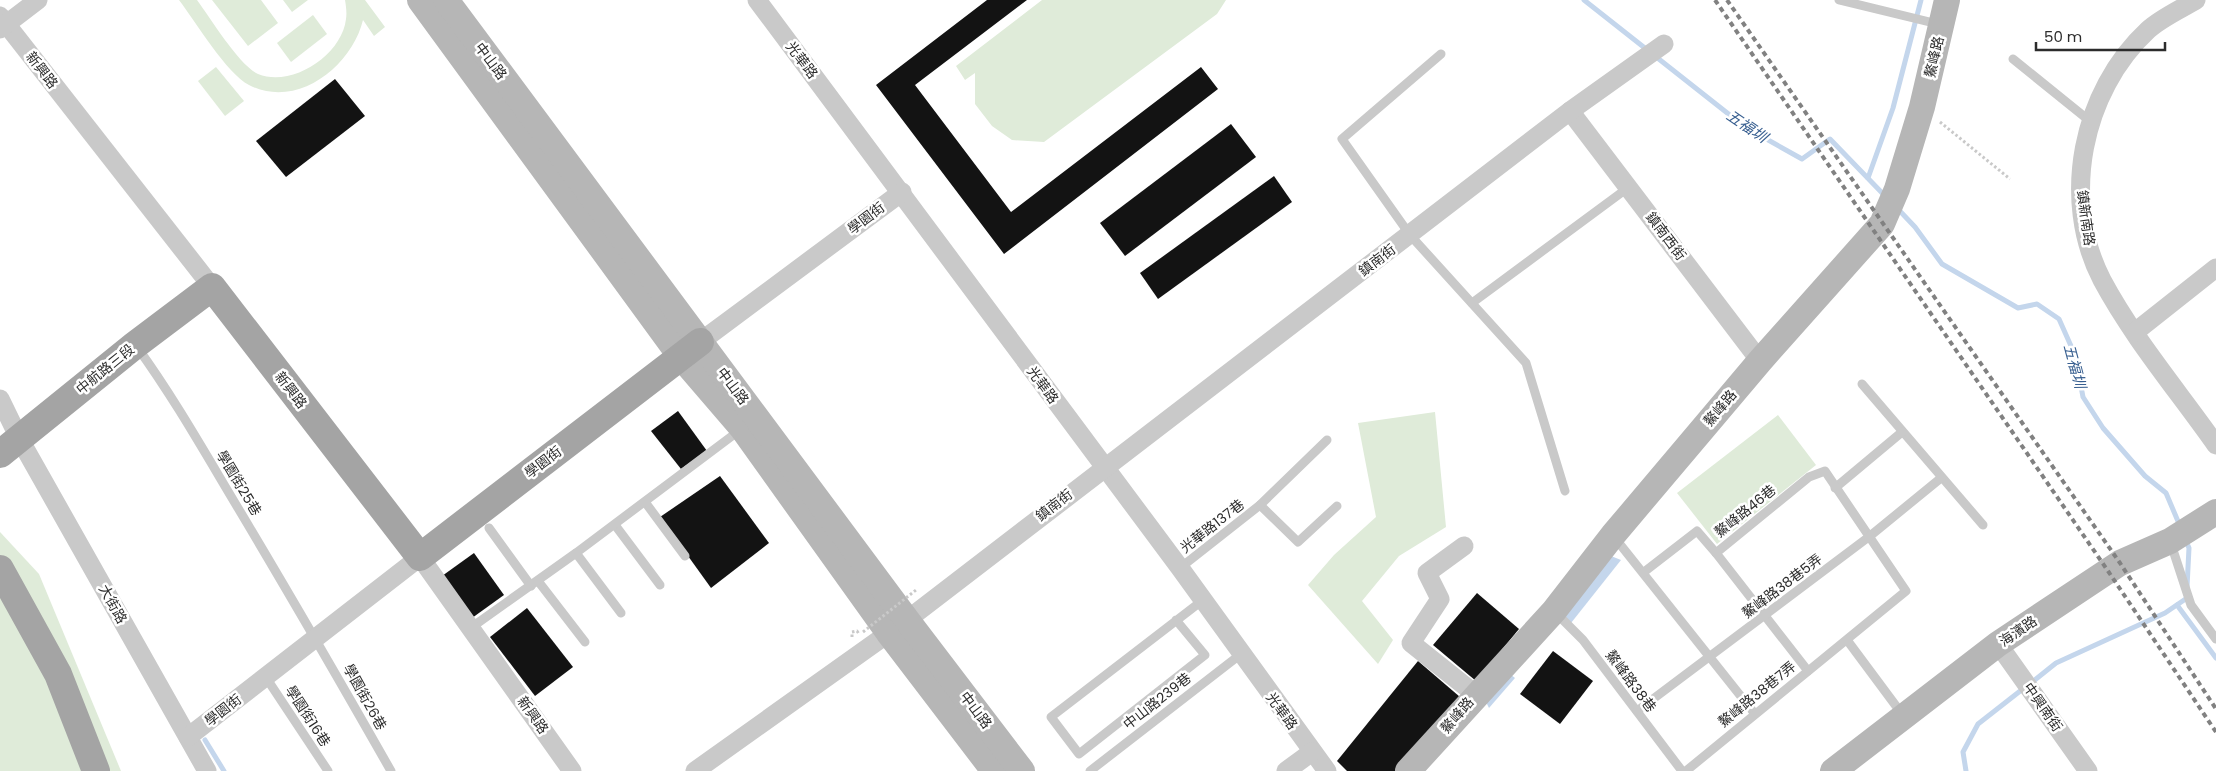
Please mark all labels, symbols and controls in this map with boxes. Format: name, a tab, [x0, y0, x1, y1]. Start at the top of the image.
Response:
scale bar	[2036, 20, 2165, 52]
text: 50 m	[2044, 26, 2082, 47]
street label: 鰲峰路	[1920, 34, 1948, 80]
street label: 光華路	[781, 37, 823, 83]
street label: 中山路	[470, 38, 512, 84]
street label: 新興路	[21, 47, 63, 93]
water label: 五福圳	[1722, 105, 1773, 148]
street label: 鎮新南路	[2072, 189, 2100, 247]
street label: 學園街	[843, 197, 889, 239]
street label: 鎮南西街	[1641, 208, 1691, 264]
street label: 鎮南街	[1354, 239, 1400, 281]
street label: 中航路三段	[72, 339, 138, 399]
water label: 五福圳	[2059, 342, 2091, 392]
street label: 光華路	[1023, 362, 1063, 408]
street label: 中山路	[712, 363, 754, 409]
street label: 新興路	[270, 367, 312, 413]
street label: 鰲峰路	[1699, 385, 1741, 431]
street label: 學園街	[520, 441, 566, 483]
street label: 學園街25巷	[212, 447, 266, 519]
street label: 鰲峰路46巷	[1710, 480, 1780, 542]
street label: 鎮南街	[1031, 484, 1077, 526]
street label: 光華路137巷	[1176, 495, 1248, 557]
street label: 鰲峰路38巷5弄	[1738, 549, 1826, 623]
street label: 大街路	[94, 581, 132, 627]
street label: 海濱路	[1995, 611, 2041, 651]
street label: 鰲峰路38巷	[1601, 646, 1661, 716]
street label: 鰲峰路38巷7弄	[1714, 656, 1800, 732]
street label: 學園街26巷	[339, 660, 391, 734]
street label: 中山路239巷	[1119, 668, 1195, 734]
street label: 中興南街	[2019, 678, 2067, 736]
street label: 學園街16巷	[281, 681, 335, 751]
street label: 中山路	[955, 687, 997, 733]
street label: 光華路	[1262, 688, 1302, 734]
street label: 學園街	[200, 689, 246, 731]
street label: 新興路	[513, 692, 553, 738]
street label: 鰲峰路	[1436, 693, 1478, 737]

